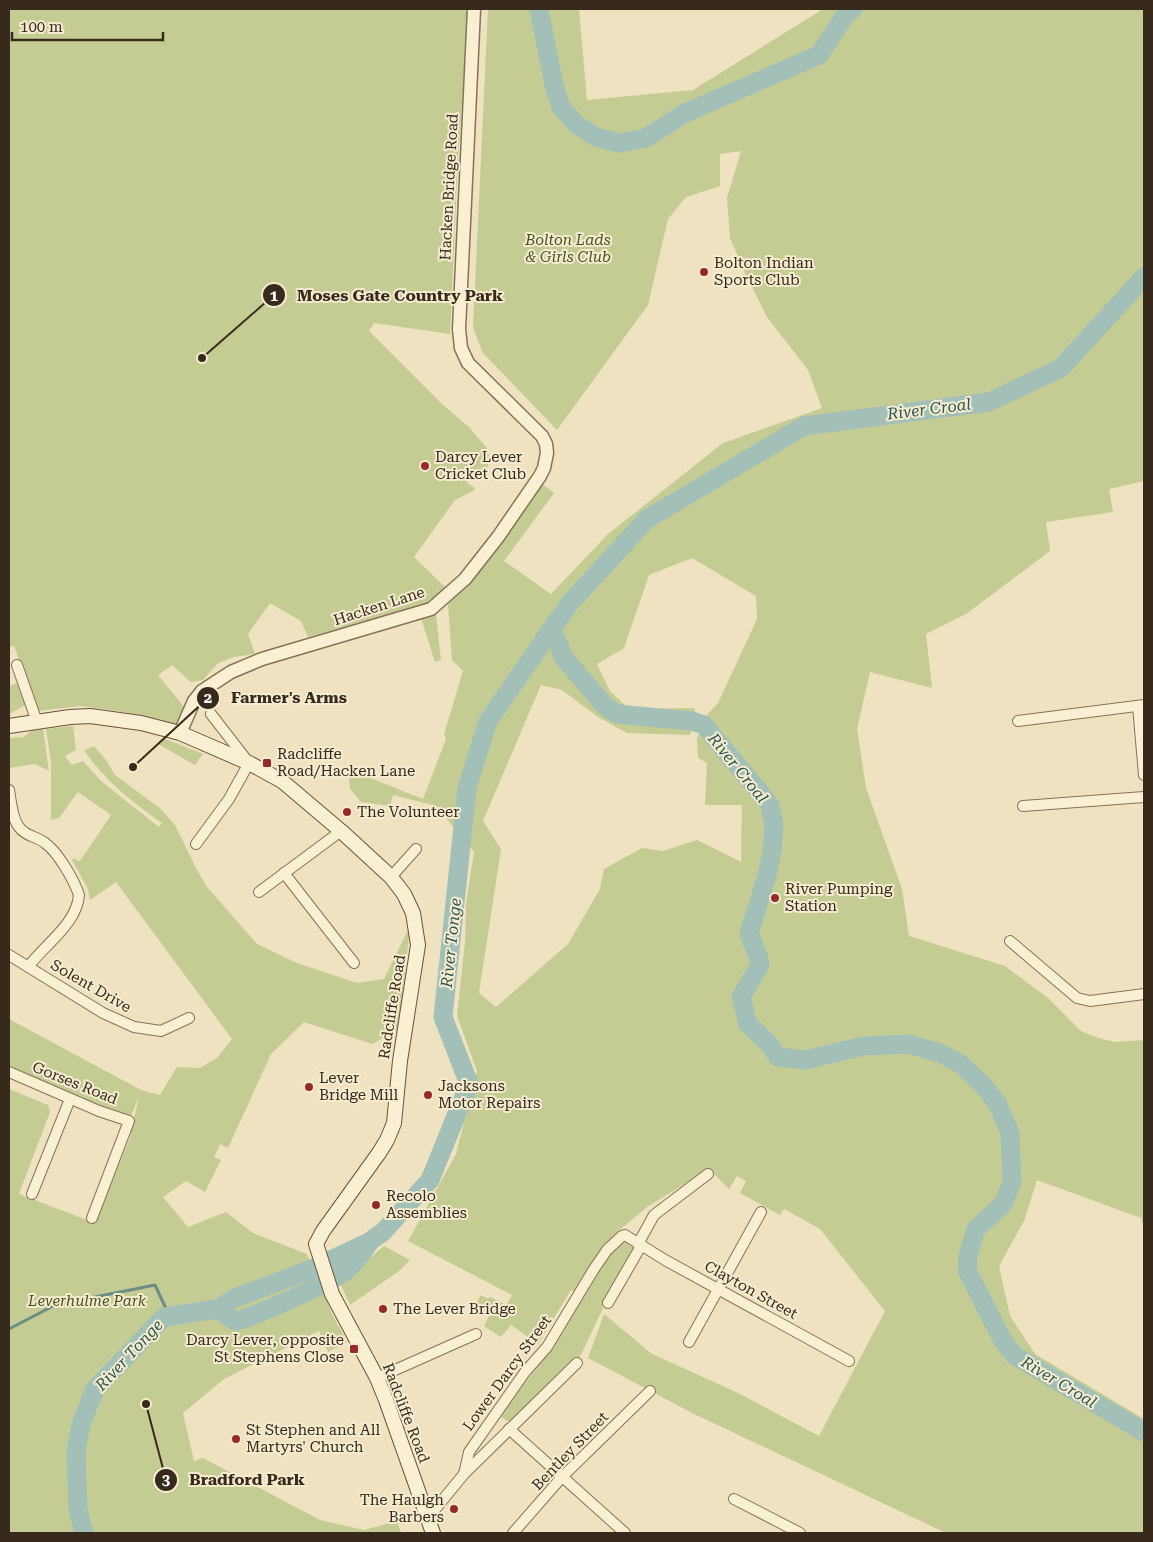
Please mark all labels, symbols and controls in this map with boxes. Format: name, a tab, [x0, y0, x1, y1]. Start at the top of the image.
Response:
scale bar	[12, 10, 164, 42]
text: 100 m	[20, 18, 63, 36]
street label: Hacken Bridge Road	[436, 113, 462, 261]
park label: Bolton Lads & Girls Club	[524, 231, 611, 266]
place label: Bolton Indian Sports Club	[714, 254, 814, 289]
marker: Bolton Indian Sports Club	[698, 266, 710, 278]
callout: Moses Gate Country Park	[262, 280, 513, 311]
text: Moses Gate Country Park	[297, 286, 503, 305]
text: 1	[270, 287, 279, 305]
water label: River Croal	[885, 394, 972, 424]
place label: Darcy Lever Cricket Club	[435, 448, 526, 483]
marker: Darcy Lever Cricket Club	[419, 460, 431, 472]
street label: Hacken Lane	[331, 583, 427, 629]
callout: Farmer's Arms	[196, 682, 357, 713]
text: Farmer's Arms	[231, 688, 347, 707]
text: 2	[204, 689, 212, 707]
water label: River Croal	[704, 729, 772, 807]
place label: Radcliffe Road/Hacken Lane	[277, 745, 415, 780]
marker: Radcliffe Road/Hacken Lane	[261, 757, 273, 769]
place label: The Volunteer	[357, 803, 459, 821]
marker: The Volunteer	[341, 806, 353, 818]
place label: River Pumping Station	[785, 880, 893, 915]
marker: River Pumping Station	[769, 892, 781, 904]
water label: River Tonge	[437, 897, 465, 990]
street label: Radcliffe Road	[375, 953, 409, 1060]
street label: Solent Drive	[48, 956, 134, 1016]
street label: Gorses Road	[30, 1058, 121, 1108]
place label: Lever Bridge Mill	[319, 1069, 398, 1104]
place label: Jacksons Motor Repairs	[438, 1077, 540, 1112]
marker: Lever Bridge Mill	[303, 1081, 315, 1093]
marker: Jacksons Motor Repairs	[422, 1089, 434, 1101]
place label: Recolo Assemblies	[386, 1187, 467, 1222]
marker: Recolo Assemblies	[370, 1199, 382, 1211]
street label: Clayton Street	[701, 1257, 801, 1323]
park label: Leverhulme Park	[27, 1292, 147, 1310]
place label: The Lever Bridge	[393, 1300, 516, 1318]
marker: The Lever Bridge	[377, 1303, 389, 1315]
street label: Lower Darcy Street	[459, 1311, 555, 1434]
water label: River Tonge	[91, 1316, 167, 1395]
place label: Darcy Lever, opposite St Stephens Close	[186, 1331, 344, 1366]
marker: Darcy Lever, opposite St Stephens Close	[348, 1343, 360, 1355]
water label: River Croal	[1017, 1352, 1100, 1412]
street label: Radcliffe Road	[379, 1361, 433, 1466]
street label: Bentley Street	[528, 1408, 612, 1494]
place label: St Stephen and All Martyrs' Church	[246, 1421, 380, 1456]
marker: St Stephen and All Martyrs' Church	[230, 1433, 242, 1445]
callout: Bradford Park	[154, 1464, 315, 1495]
text: Bradford Park	[189, 1470, 305, 1489]
text: 3	[162, 1471, 171, 1489]
place label: The Haulgh Barbers	[360, 1491, 444, 1526]
marker: The Haulgh Barbers	[448, 1503, 460, 1515]

